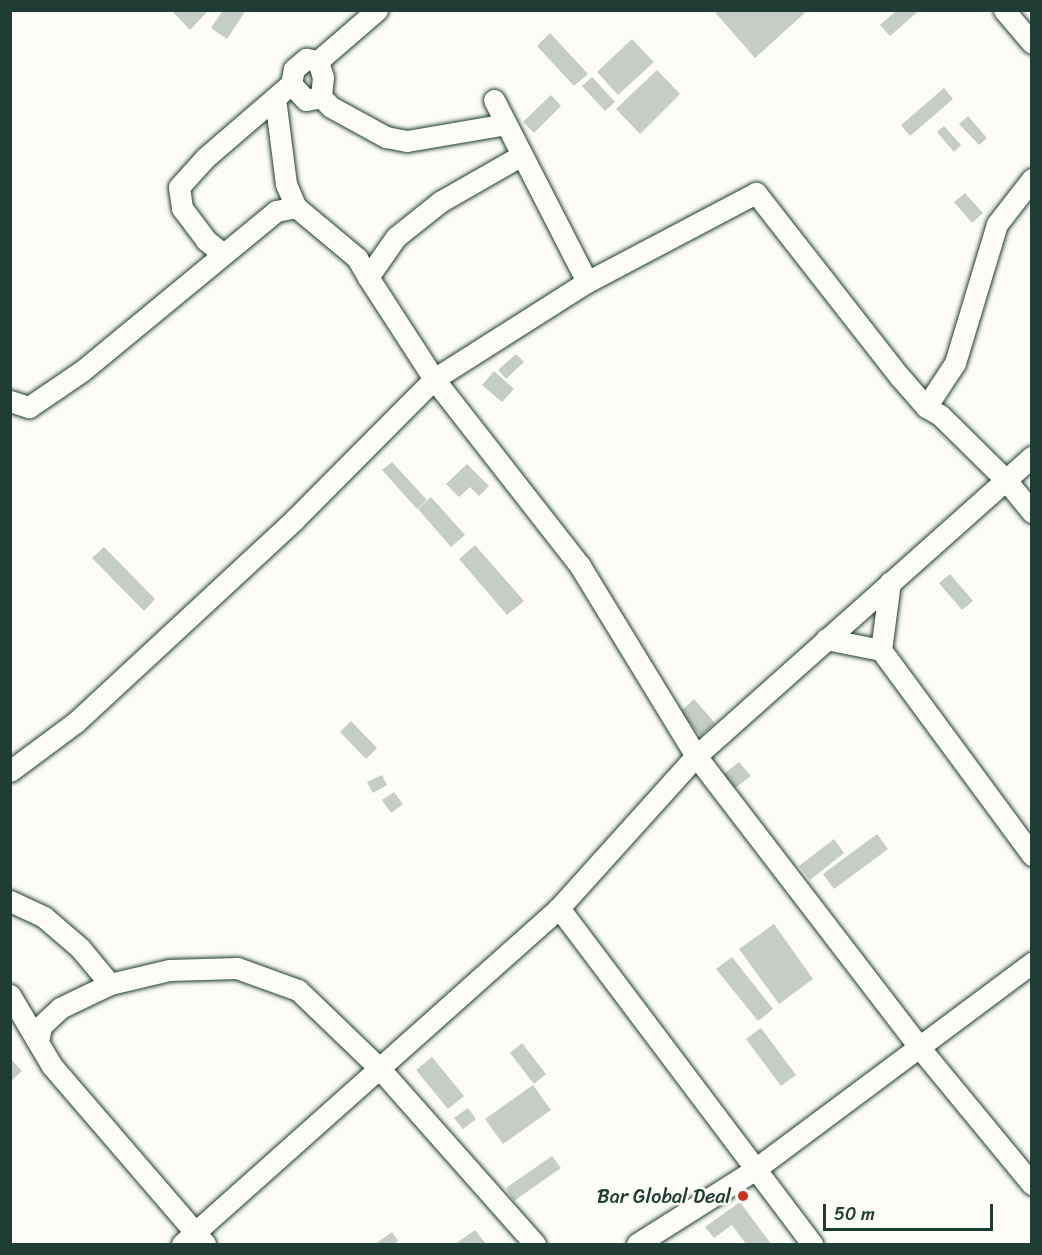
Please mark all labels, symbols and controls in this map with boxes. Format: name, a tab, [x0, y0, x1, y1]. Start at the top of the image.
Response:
place label: Bar Global Deal	[597, 1184, 731, 1208]
marker: Bar Global Deal	[736, 1189, 750, 1203]
scale bar	[826, 1192, 996, 1230]
text: 50 m	[834, 1198, 875, 1230]

